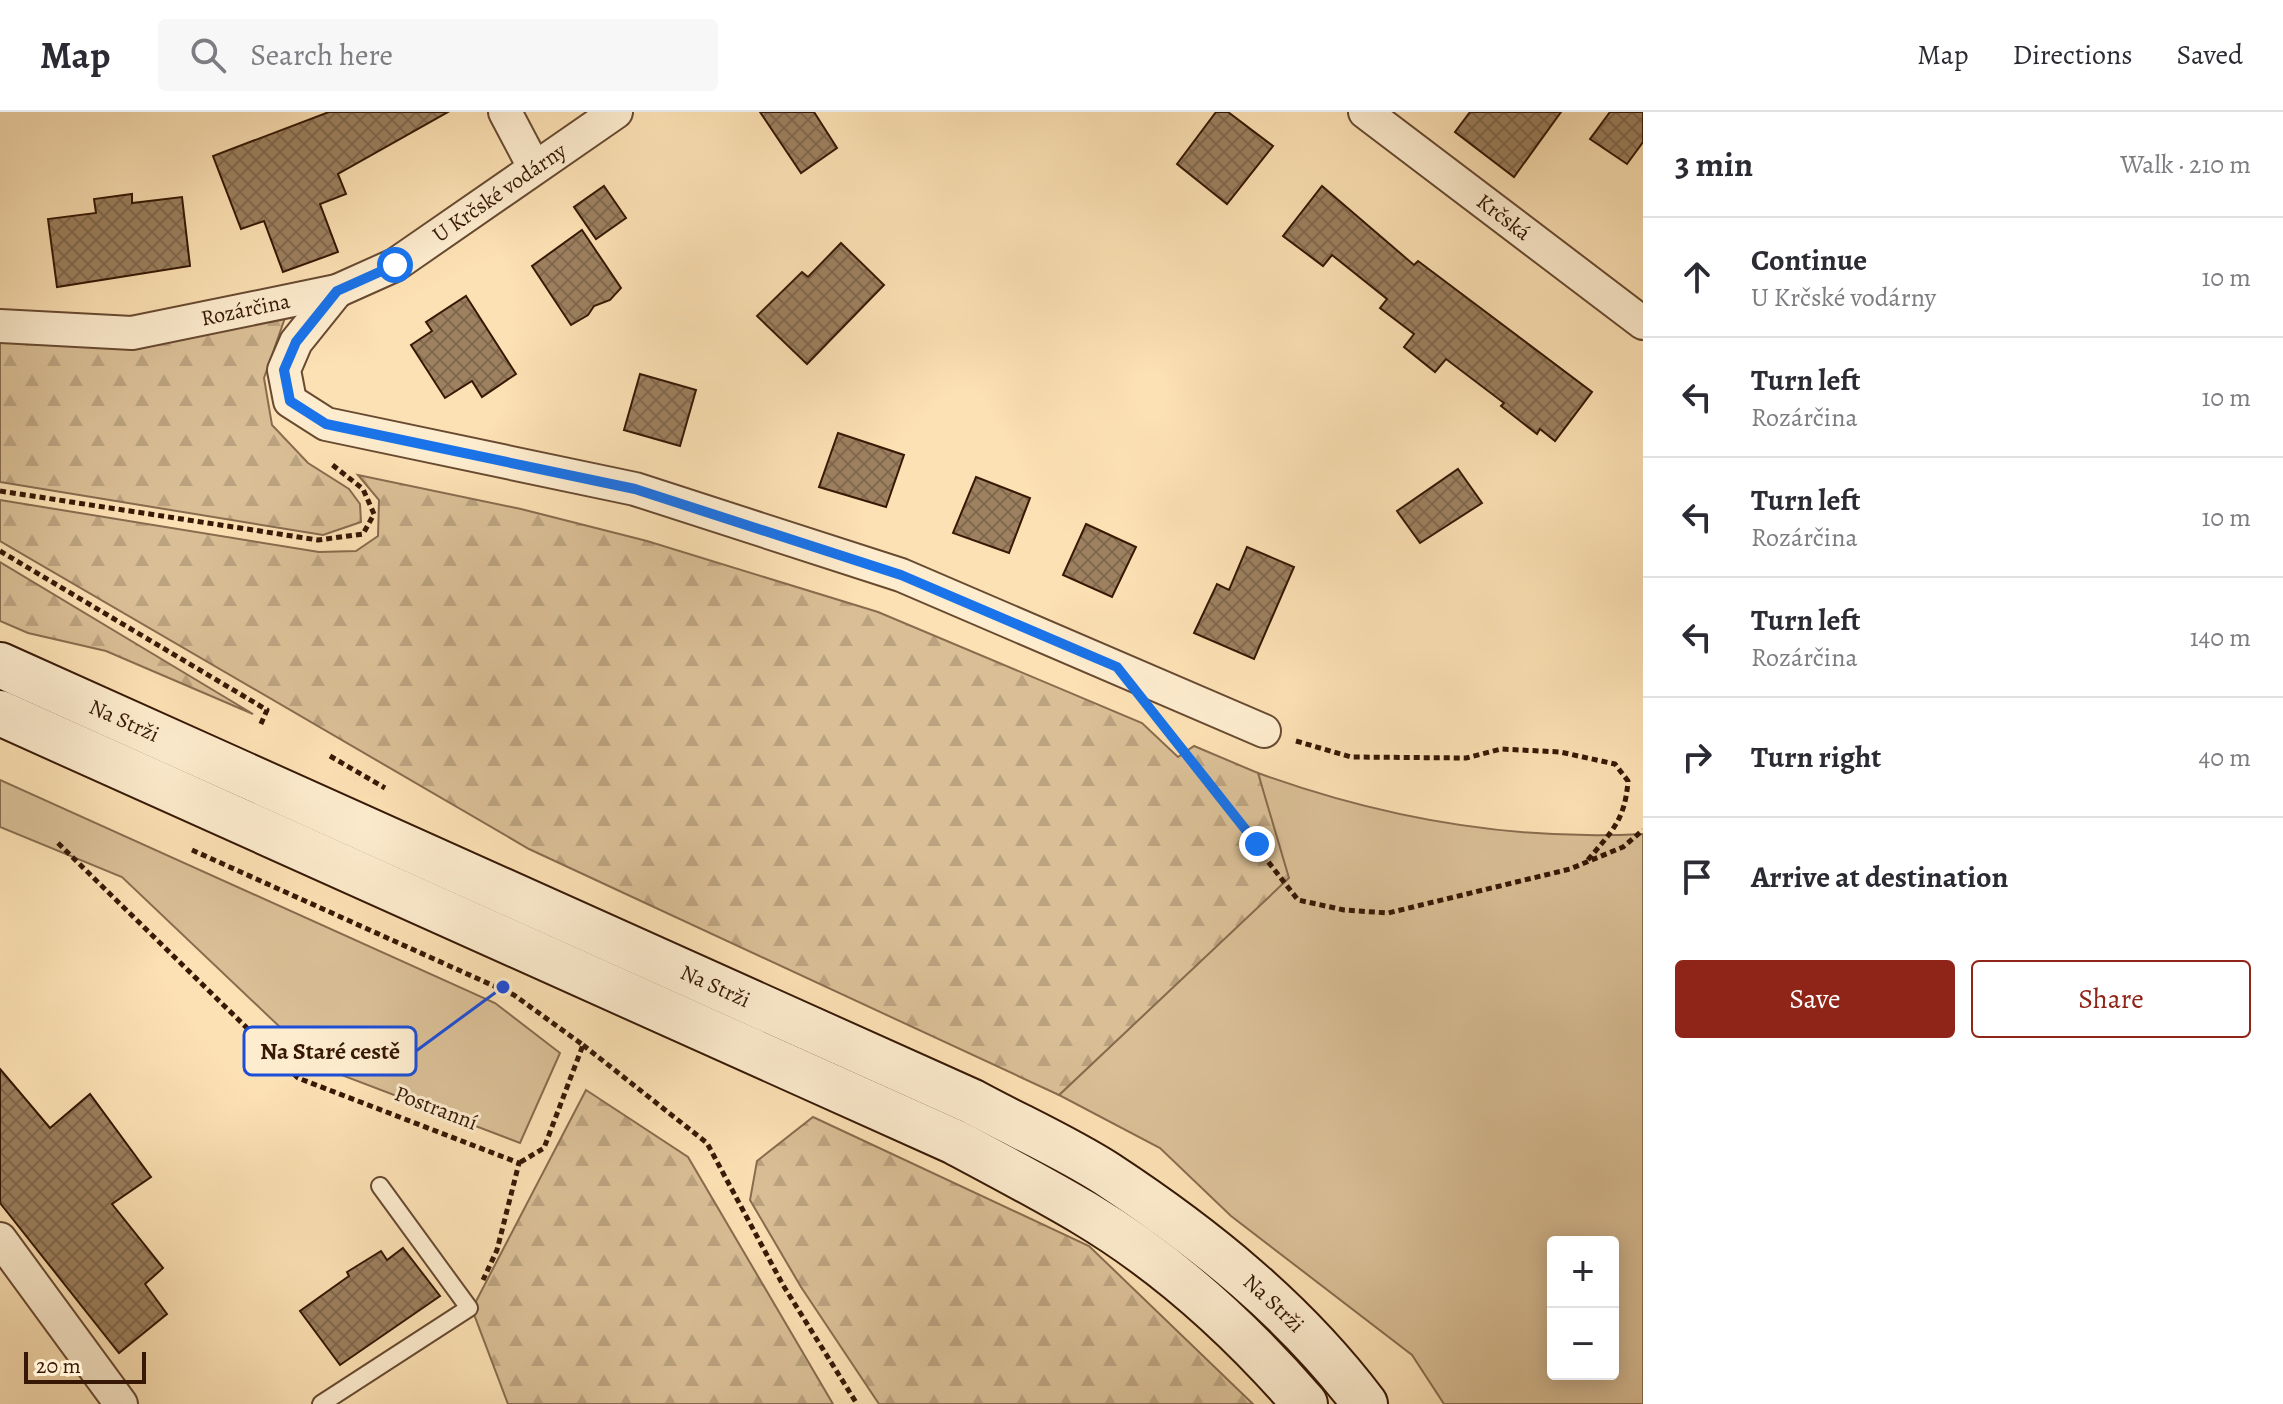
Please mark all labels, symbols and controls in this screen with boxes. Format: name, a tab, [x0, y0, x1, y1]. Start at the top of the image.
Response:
search box	[158, 19, 718, 91]
text: Map	[40, 29, 110, 81]
icon: search	[186, 33, 230, 77]
text: Search here	[250, 35, 393, 75]
text: Map	[1917, 36, 1968, 74]
text: Directions	[2012, 36, 2133, 74]
text: Saved	[2177, 36, 2243, 74]
street label: U Krčské vodárny	[426, 136, 573, 250]
text: 3 min	[1675, 141, 1753, 188]
text: Walk · 210 m	[2120, 147, 2251, 182]
street label: Krčská	[1470, 187, 1538, 248]
text: Continue	[1751, 240, 1867, 280]
route start	[377, 247, 413, 283]
icon: ahead	[1675, 255, 1719, 299]
text: 10 m	[2201, 260, 2251, 295]
text: U Krčské vodárny	[1751, 280, 1936, 315]
street label: Rozárčina	[198, 286, 293, 334]
text: Turn left	[1751, 360, 1860, 400]
icon: left	[1675, 375, 1719, 419]
text: 10 m	[2201, 380, 2251, 415]
text: Rozárčina	[1751, 400, 1858, 435]
text: Turn left	[1751, 480, 1860, 520]
icon: left	[1675, 495, 1719, 539]
text: 10 m	[2201, 500, 2251, 535]
text: Rozárčina	[1751, 520, 1858, 555]
text: Turn left	[1751, 600, 1860, 640]
icon: left	[1675, 615, 1719, 659]
text: 140 m	[2190, 620, 2251, 655]
text: Rozárčina	[1751, 640, 1858, 675]
street label: Na Strži	[84, 692, 164, 750]
icon: right	[1675, 735, 1719, 779]
text: Turn right	[1751, 737, 1881, 777]
text: 40 m	[2199, 740, 2251, 775]
route end	[1239, 826, 1275, 862]
icon: arrive	[1675, 855, 1719, 899]
text: Arrive at destination	[1751, 857, 2008, 897]
street label: Na Strži	[675, 957, 755, 1015]
button: Save	[1675, 960, 1955, 1038]
button: Share	[1971, 960, 2251, 1038]
callout: Na Staré cestě	[244, 1027, 416, 1075]
text: Na Staré cestě	[260, 1035, 400, 1067]
street label: Postranní	[390, 1078, 482, 1138]
map controls	[1547, 1236, 1619, 1380]
button: +	[1547, 1236, 1619, 1308]
street label: Na Strži	[1237, 1267, 1311, 1339]
button: −	[1547, 1308, 1619, 1380]
scale bar	[24, 1348, 146, 1384]
text: 20 m	[36, 1351, 81, 1381]

